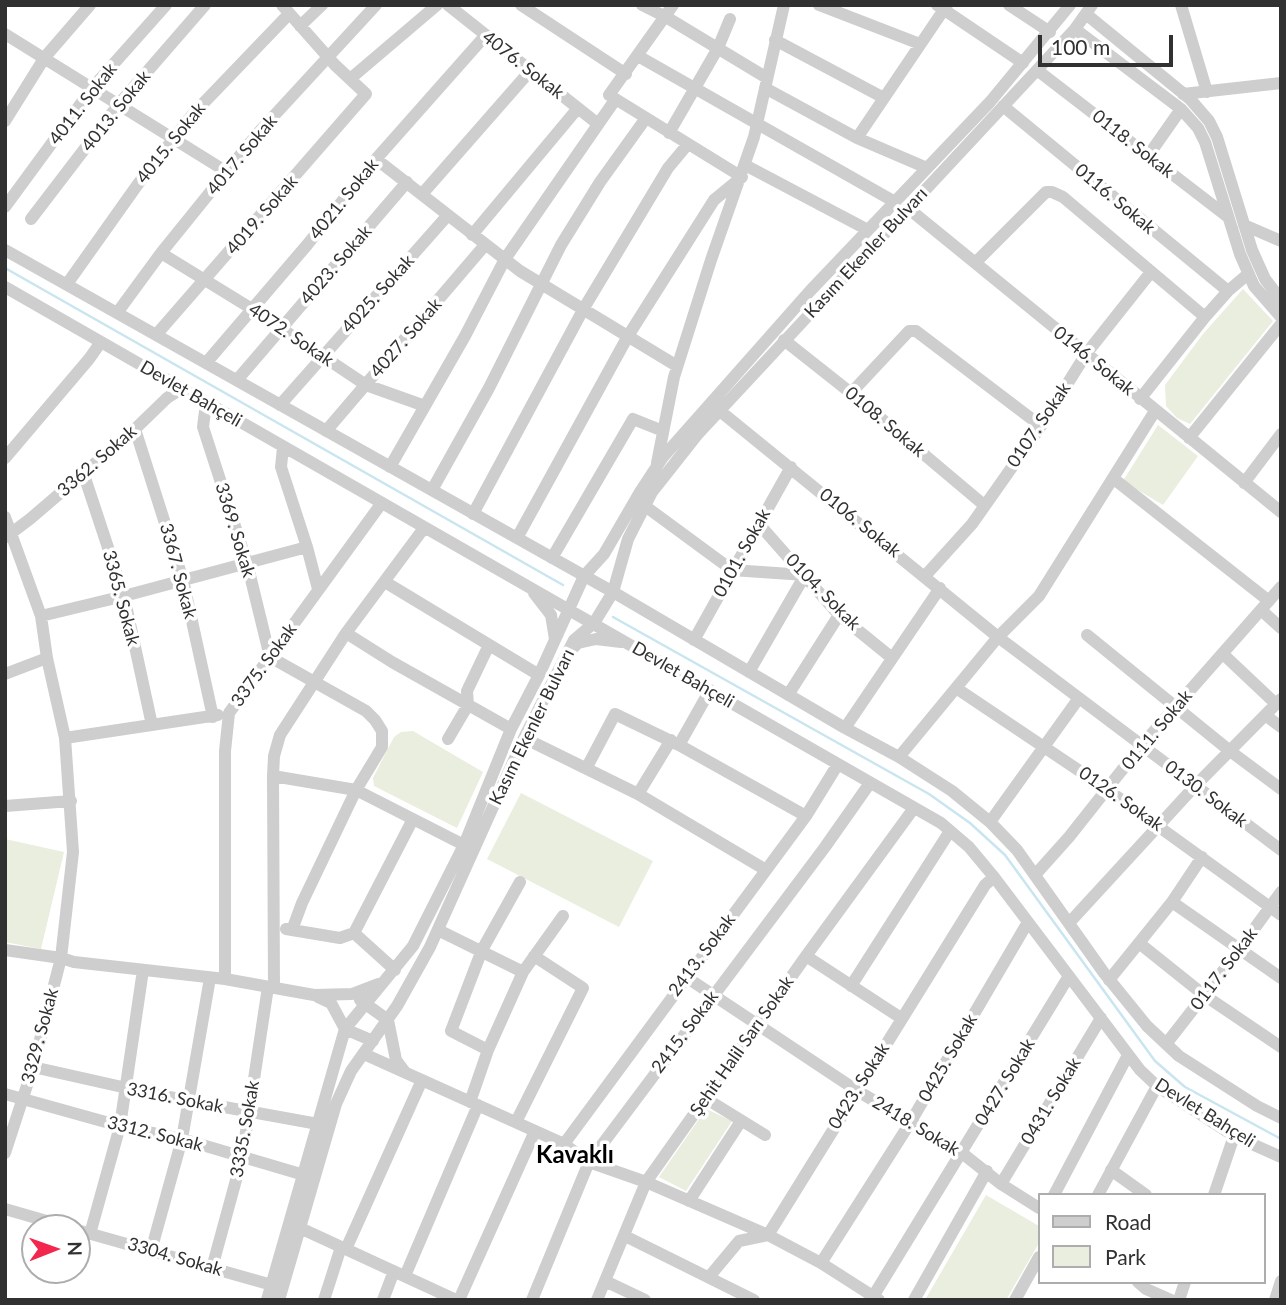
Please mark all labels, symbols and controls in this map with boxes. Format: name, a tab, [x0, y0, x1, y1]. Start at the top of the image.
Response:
scale bar	[1041, 21, 1176, 65]
street label: 4076. Sokak	[478, 26, 568, 104]
text: 100 m	[1051, 34, 1110, 59]
street label: 4011. Sokak	[44, 59, 122, 149]
street label: 4013. Sokak	[77, 66, 155, 156]
street label: 4015. Sokak	[132, 98, 210, 188]
street label: 0118. Sokak	[1088, 105, 1178, 183]
street label: 4017. Sokak	[202, 111, 282, 199]
street label: 4021. Sokak	[305, 154, 383, 244]
street label: 0116. Sokak	[1071, 159, 1159, 239]
street label: 4019. Sokak	[222, 171, 302, 259]
street label: Kasım Ekenler Bulvarı	[800, 183, 932, 323]
street label: 4023. Sokak	[296, 221, 376, 309]
street label: 4025. Sokak	[337, 250, 419, 338]
street label: 4027. Sokak	[366, 294, 446, 382]
street label: 4072. Sokak	[244, 299, 338, 371]
street label: 0146. Sokak	[1049, 322, 1139, 400]
street label: Devlet Bahçeli	[136, 356, 246, 432]
street label: 0107. Sokak	[1003, 378, 1075, 472]
street label: 0108. Sokak	[841, 382, 929, 462]
street label: 3362. Sokak	[53, 421, 141, 501]
street label: 3369. Sokak	[210, 480, 260, 580]
street label: 0106. Sokak	[815, 484, 905, 562]
street label: 0101. Sokak	[709, 505, 775, 601]
street label: 3367. Sokak	[155, 521, 201, 621]
street label: 3365. Sokak	[98, 548, 144, 648]
street label: 0104. Sokak	[781, 549, 865, 635]
street label: 3375. Sokak	[227, 619, 301, 711]
street label: Devlet Bahçeli	[628, 637, 738, 713]
street label: Kasım Ekenler Bulvarı	[485, 646, 579, 808]
street label: 0111. Sokak	[1117, 686, 1197, 774]
street label: 0130. Sokak	[1160, 756, 1252, 832]
street label: 0126. Sokak	[1075, 762, 1167, 836]
street label: 2413. Sokak	[664, 909, 740, 1001]
street label: 0117. Sokak	[1186, 923, 1262, 1015]
street label: Şehit Halil Sarı Sokak	[686, 972, 798, 1120]
street label: 3329. Sokak	[17, 986, 63, 1086]
street label: 2415. Sokak	[647, 986, 723, 1078]
street label: 0425. Sokak	[914, 1010, 982, 1106]
street label: 0427. Sokak	[971, 1035, 1039, 1129]
street label: 0423. Sokak	[824, 1039, 894, 1133]
street label: 0431. Sokak	[1017, 1054, 1085, 1148]
street label: Devlet Bahçeli	[1151, 1074, 1259, 1152]
street label: 3316. Sokak	[125, 1078, 225, 1118]
street label: 3335. Sokak	[226, 1079, 264, 1179]
street label: 2418. Sokak	[869, 1092, 963, 1160]
street label: 3312. Sokak	[105, 1112, 205, 1156]
district label: Kavaklı	[536, 1141, 614, 1169]
legend	[1038, 1193, 1265, 1284]
text: Road	[1105, 1209, 1152, 1234]
north arrow	[21, 1214, 91, 1284]
street label: 3304. Sokak	[125, 1233, 225, 1281]
text: N	[64, 1241, 87, 1256]
text: Park	[1105, 1244, 1146, 1269]

